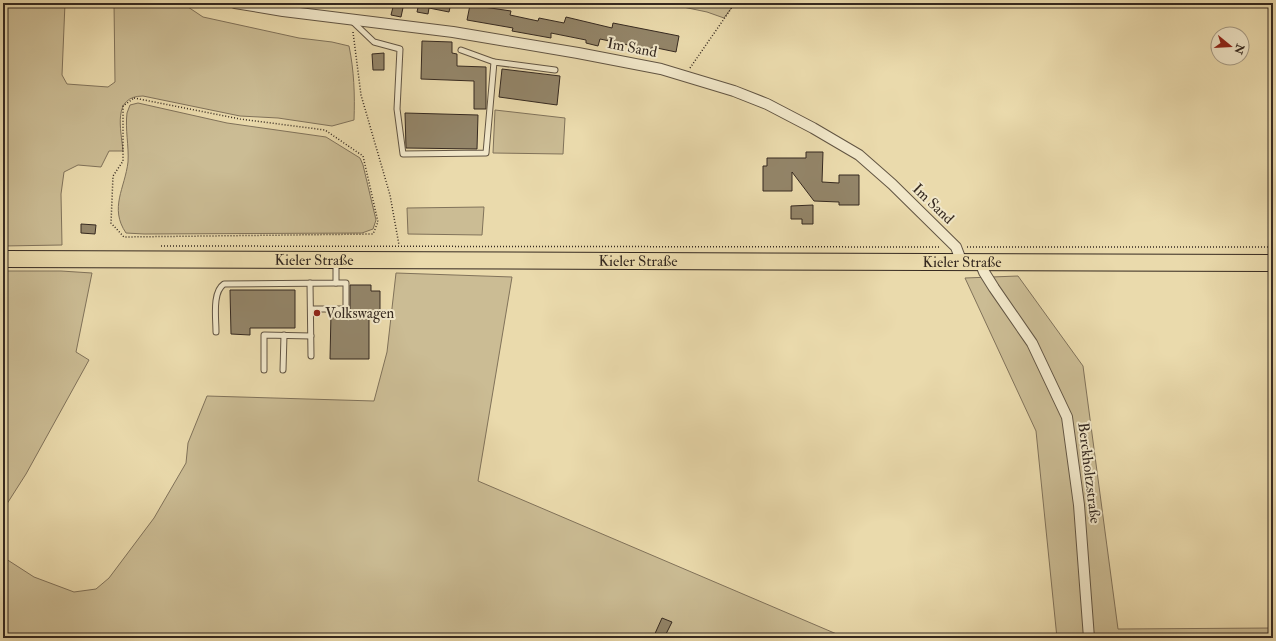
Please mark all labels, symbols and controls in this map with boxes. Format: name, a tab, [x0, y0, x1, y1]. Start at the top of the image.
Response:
north arrow	[1210, 26, 1250, 66]
street label: Im Sand	[605, 34, 659, 62]
text: N	[1231, 41, 1247, 57]
street label: Im Sand	[908, 180, 958, 229]
street label: Kieler Straße	[275, 250, 353, 270]
street label: Kieler Straße	[599, 251, 677, 271]
street label: Kieler Straße	[923, 252, 1001, 272]
place label: Volkswagen	[325, 304, 395, 323]
marker: Volkswagen	[312, 308, 322, 318]
street label: Berckholtzstraße	[1073, 421, 1105, 525]

